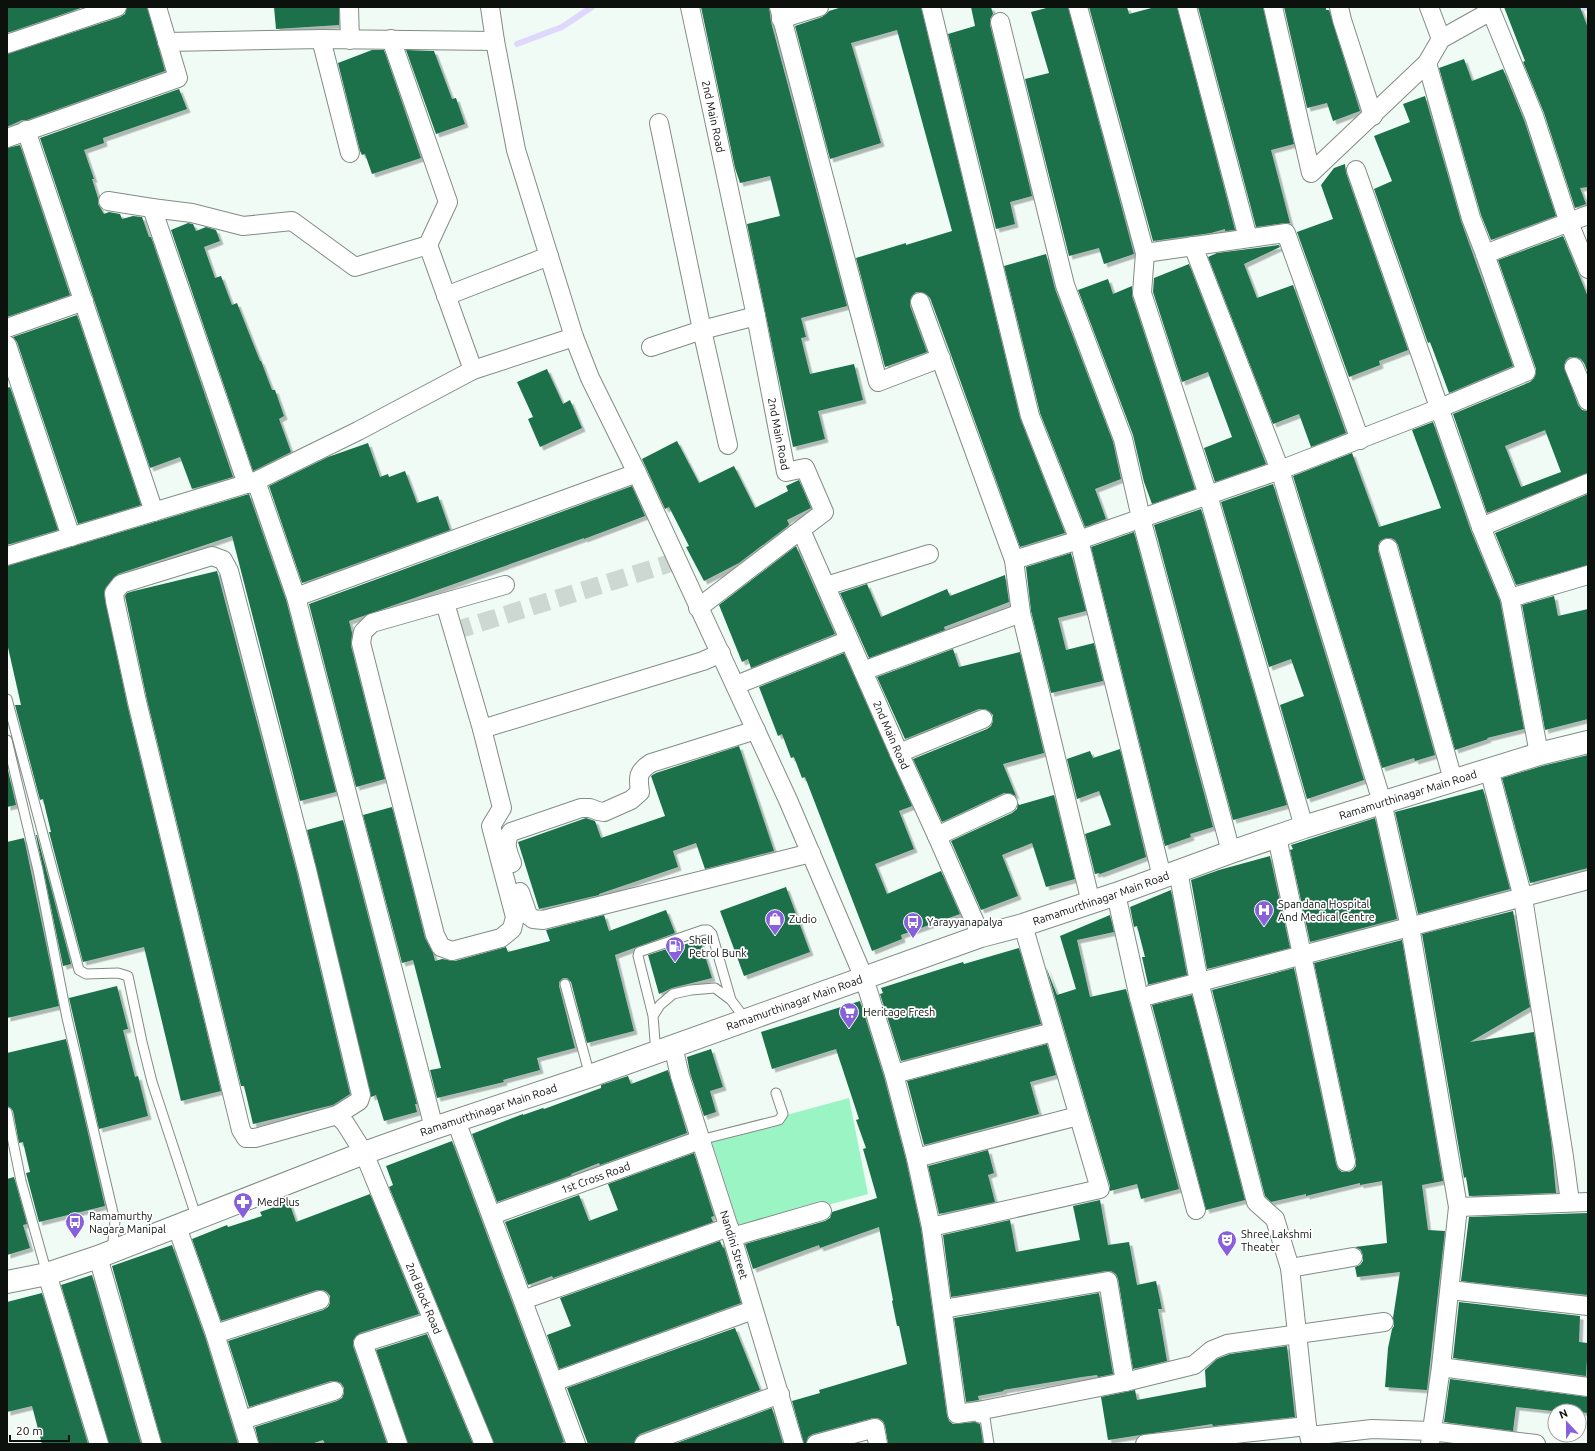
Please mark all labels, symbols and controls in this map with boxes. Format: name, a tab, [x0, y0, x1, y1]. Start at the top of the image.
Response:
street label: 2nd Main Road	[700, 79, 727, 154]
street label: 2nd Main Road	[766, 397, 792, 471]
street label: 2nd Main Road	[871, 699, 912, 771]
street label: Ramamurthinagar Main Road	[1337, 768, 1478, 822]
street label: Ramamurthinagar Main Road	[1031, 869, 1171, 927]
place label: Spandana Hospital And Medical Centre	[1278, 898, 1375, 923]
hospital icon: Spandana Hospital And Medical Centre	[1253, 899, 1275, 927]
shop icon: Zudio	[764, 908, 786, 936]
bus stop icon: Yarayyanapalya	[902, 911, 924, 939]
place label: Zudio	[789, 913, 817, 925]
place label: Yarayyanapalya	[927, 916, 1003, 928]
place label: Shell Petrol Bunk	[689, 934, 747, 959]
fuel station icon: Shell Petrol Bunk	[664, 935, 686, 963]
street label: Ramamurthinagar Main Road	[725, 973, 864, 1033]
supermarket icon: Heritage Fresh	[838, 1001, 860, 1029]
place label: Heritage Fresh	[863, 1006, 935, 1018]
street label: Ramamurthinagar Main Road	[419, 1081, 559, 1138]
street label: 1st Cross Road	[559, 1160, 632, 1196]
pharmacy icon: MedPlus	[232, 1191, 254, 1219]
place label: MedPlus	[257, 1196, 300, 1208]
street label: Nandini Street	[718, 1209, 750, 1281]
place label: Ramamurthy Nagara Manipal	[89, 1210, 166, 1235]
bus stop icon: Ramamurthy Nagara Manipal	[64, 1211, 86, 1239]
place label: Shree Lakshmi Theater	[1241, 1228, 1312, 1253]
theatre icon: Shree Lakshmi Theater	[1216, 1229, 1238, 1257]
street label: 2nd Block Road	[404, 1261, 444, 1336]
north arrow	[1547, 1403, 1587, 1443]
text: N	[1557, 1407, 1569, 1421]
scale bar	[10, 1417, 69, 1443]
text: 20 m	[16, 1424, 43, 1437]

